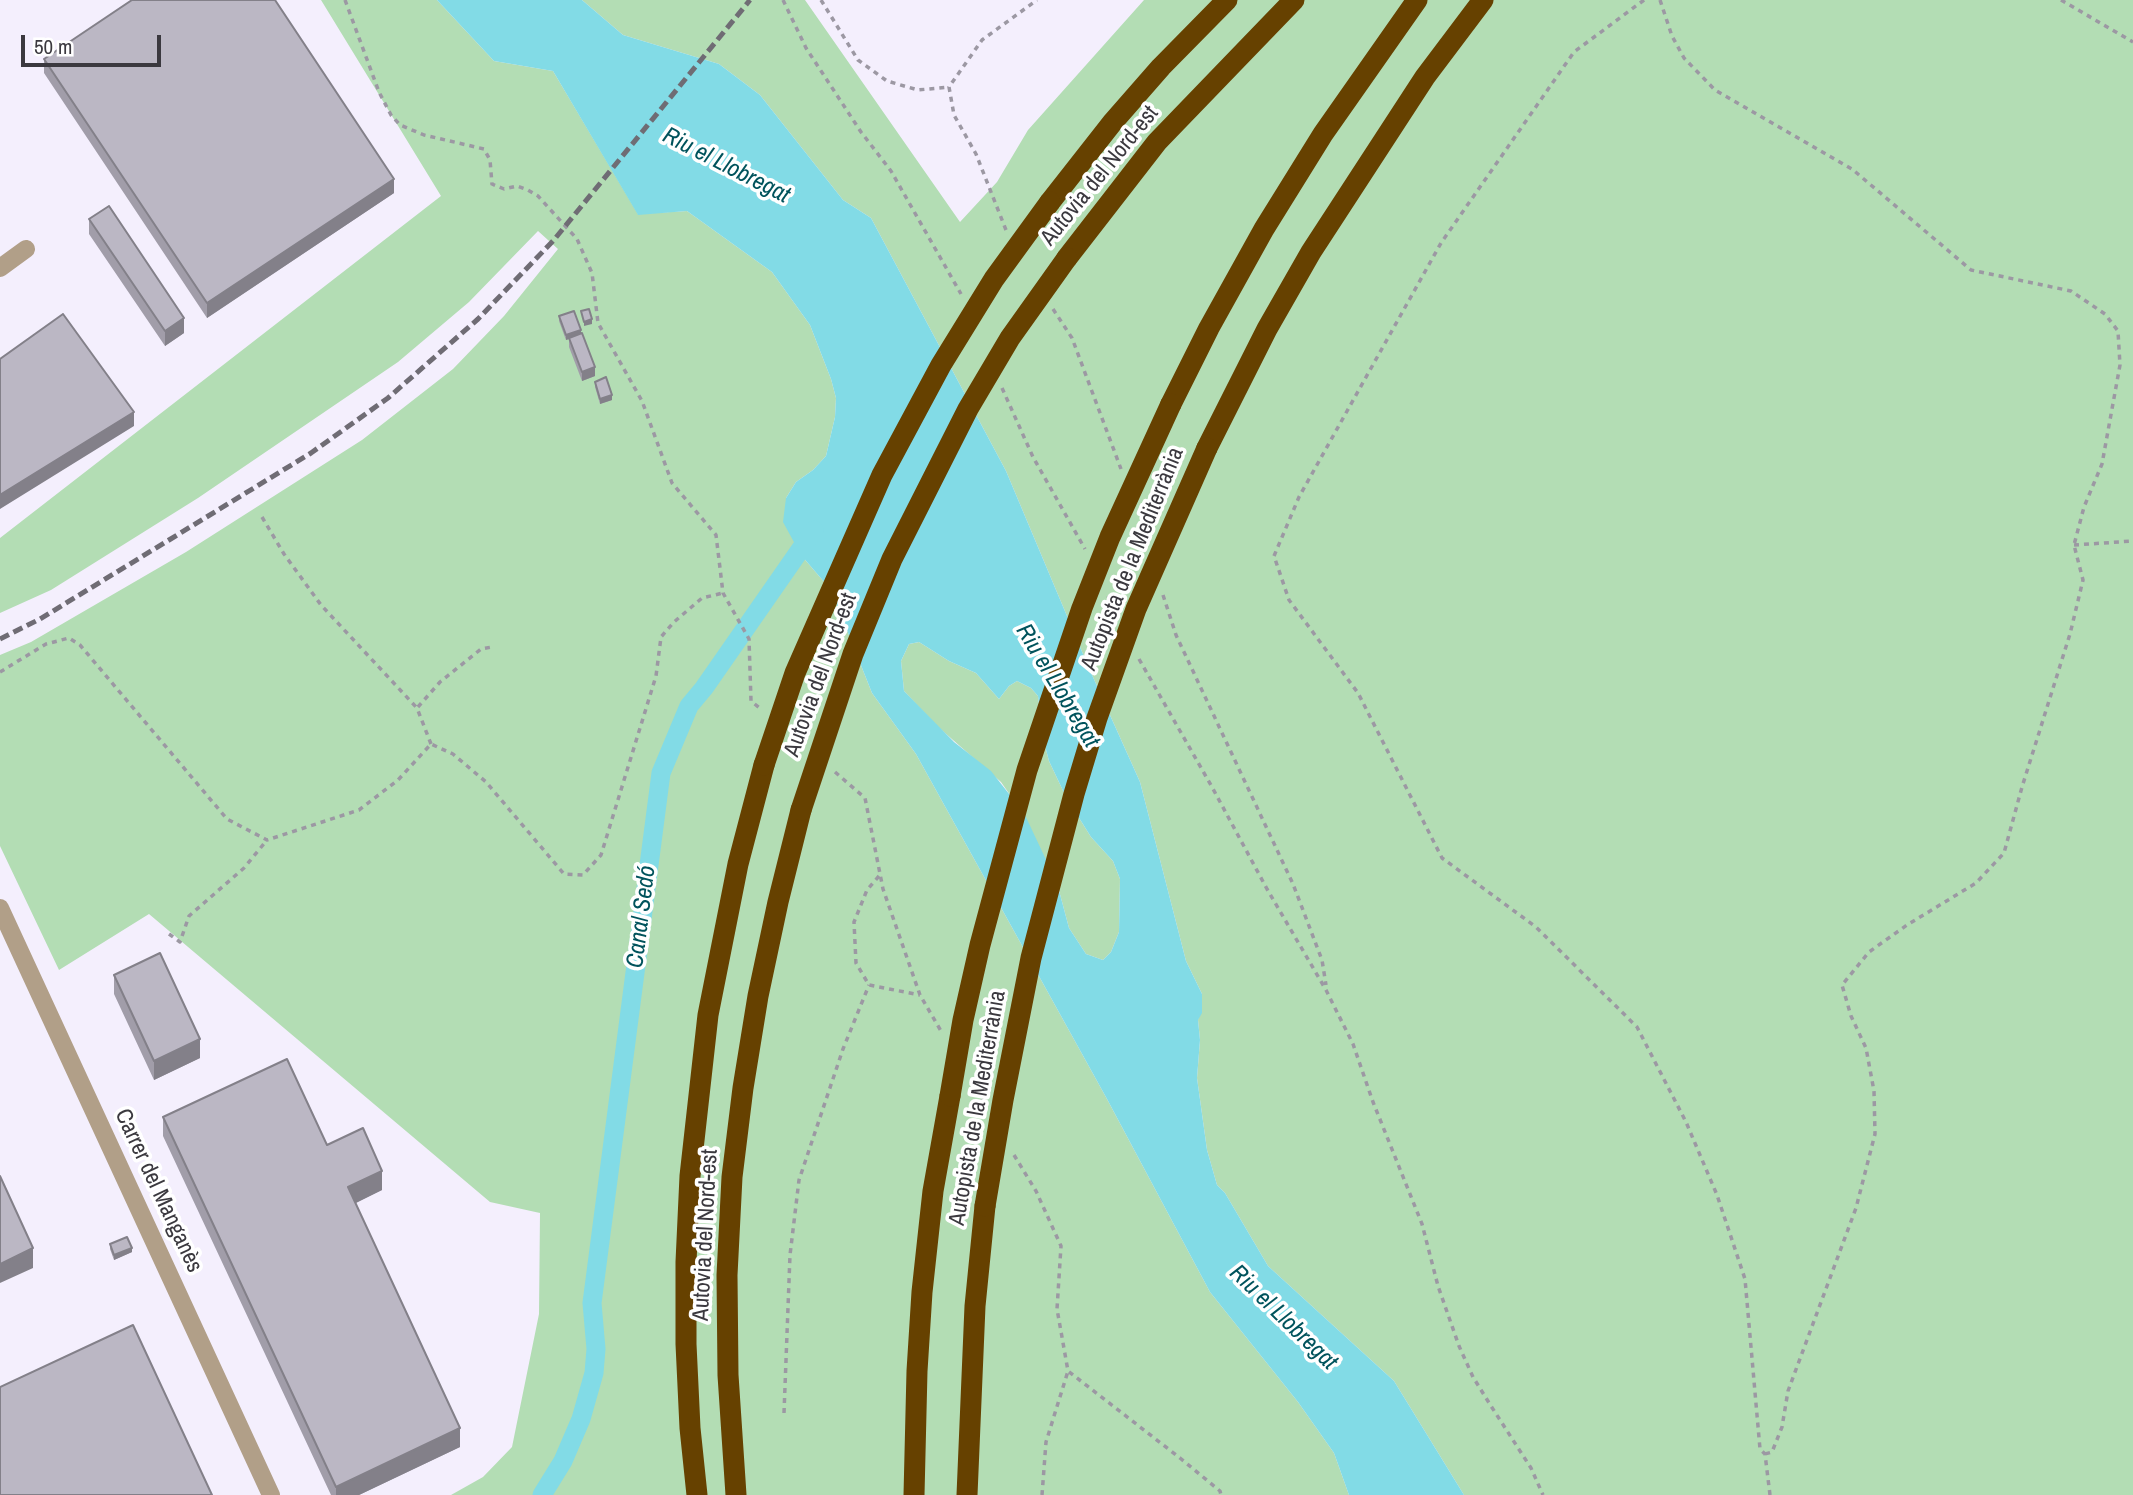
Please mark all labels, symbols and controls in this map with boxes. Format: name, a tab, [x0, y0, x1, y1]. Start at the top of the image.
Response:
scale bar	[24, 21, 164, 65]
text: 50 m	[34, 32, 72, 61]
street label: Autovia del Nord-est	[1035, 101, 1165, 251]
water label: Riu el Llobregat	[658, 122, 794, 210]
street label: Autopista de la Mediterrània	[1076, 443, 1190, 675]
street label: Autovia del Nord-est	[779, 590, 863, 760]
water label: Riu el Llobregat	[1009, 619, 1105, 753]
water label: Canal Sedó	[621, 864, 663, 970]
street label: Autopista de la Mediterrània	[944, 988, 1012, 1228]
street label: Carrer del Manganès	[108, 1105, 208, 1277]
street label: Autovia del Nord-est	[688, 1148, 724, 1322]
water label: Riu el Llobregat	[1223, 1259, 1343, 1377]

